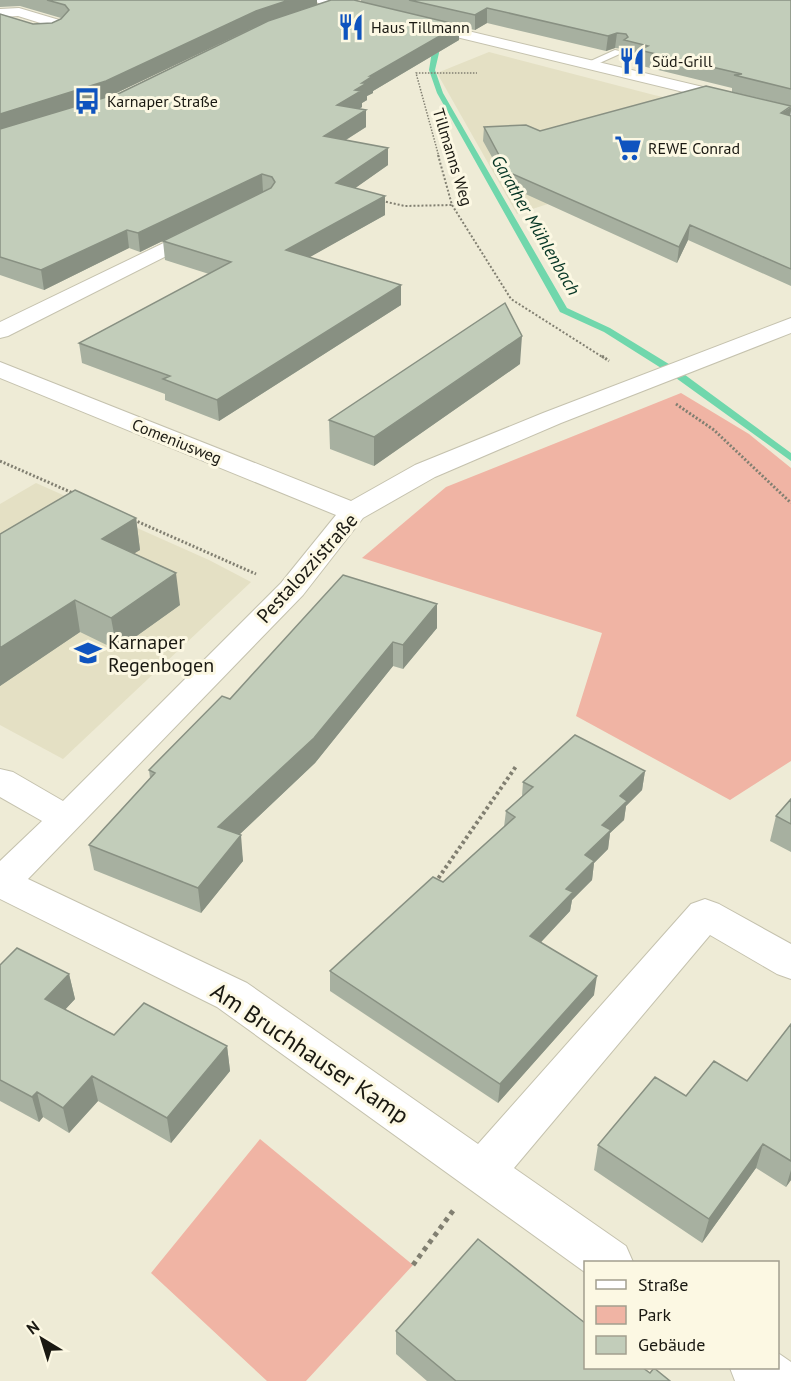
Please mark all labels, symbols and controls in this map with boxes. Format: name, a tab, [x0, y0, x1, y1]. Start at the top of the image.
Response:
restaurant icon: Haus Tillmann	[336, 12, 366, 42]
place label: Haus Tillmann	[371, 17, 470, 37]
restaurant icon: Süd-Grill	[617, 46, 647, 76]
place label: Süd-Grill	[652, 51, 713, 71]
bus stop icon: Karnaper Straße	[72, 86, 102, 116]
place label: Karnaper Straße	[107, 91, 218, 111]
street label: Tillmanns Weg	[429, 106, 477, 208]
supermarket icon: REWE Conrad	[613, 133, 643, 163]
place label: REWE Conrad	[648, 138, 740, 158]
water label: Garather Mühlenbach	[486, 151, 586, 299]
street label: Comeniusweg	[129, 414, 225, 468]
street label: Pestalozzistraße	[251, 508, 363, 628]
place label: Karnaper Regenbogen	[108, 629, 214, 678]
school or university icon: Karnaper Regenbogen	[73, 638, 103, 668]
street label: Am Bruchhauser Kamp	[205, 975, 415, 1131]
legend	[584, 1261, 779, 1369]
text: Straße	[638, 1273, 689, 1296]
text: Park	[638, 1303, 671, 1326]
north arrow	[12, 1309, 72, 1369]
text: N	[22, 1316, 43, 1338]
text: Gebäude	[638, 1333, 705, 1356]

